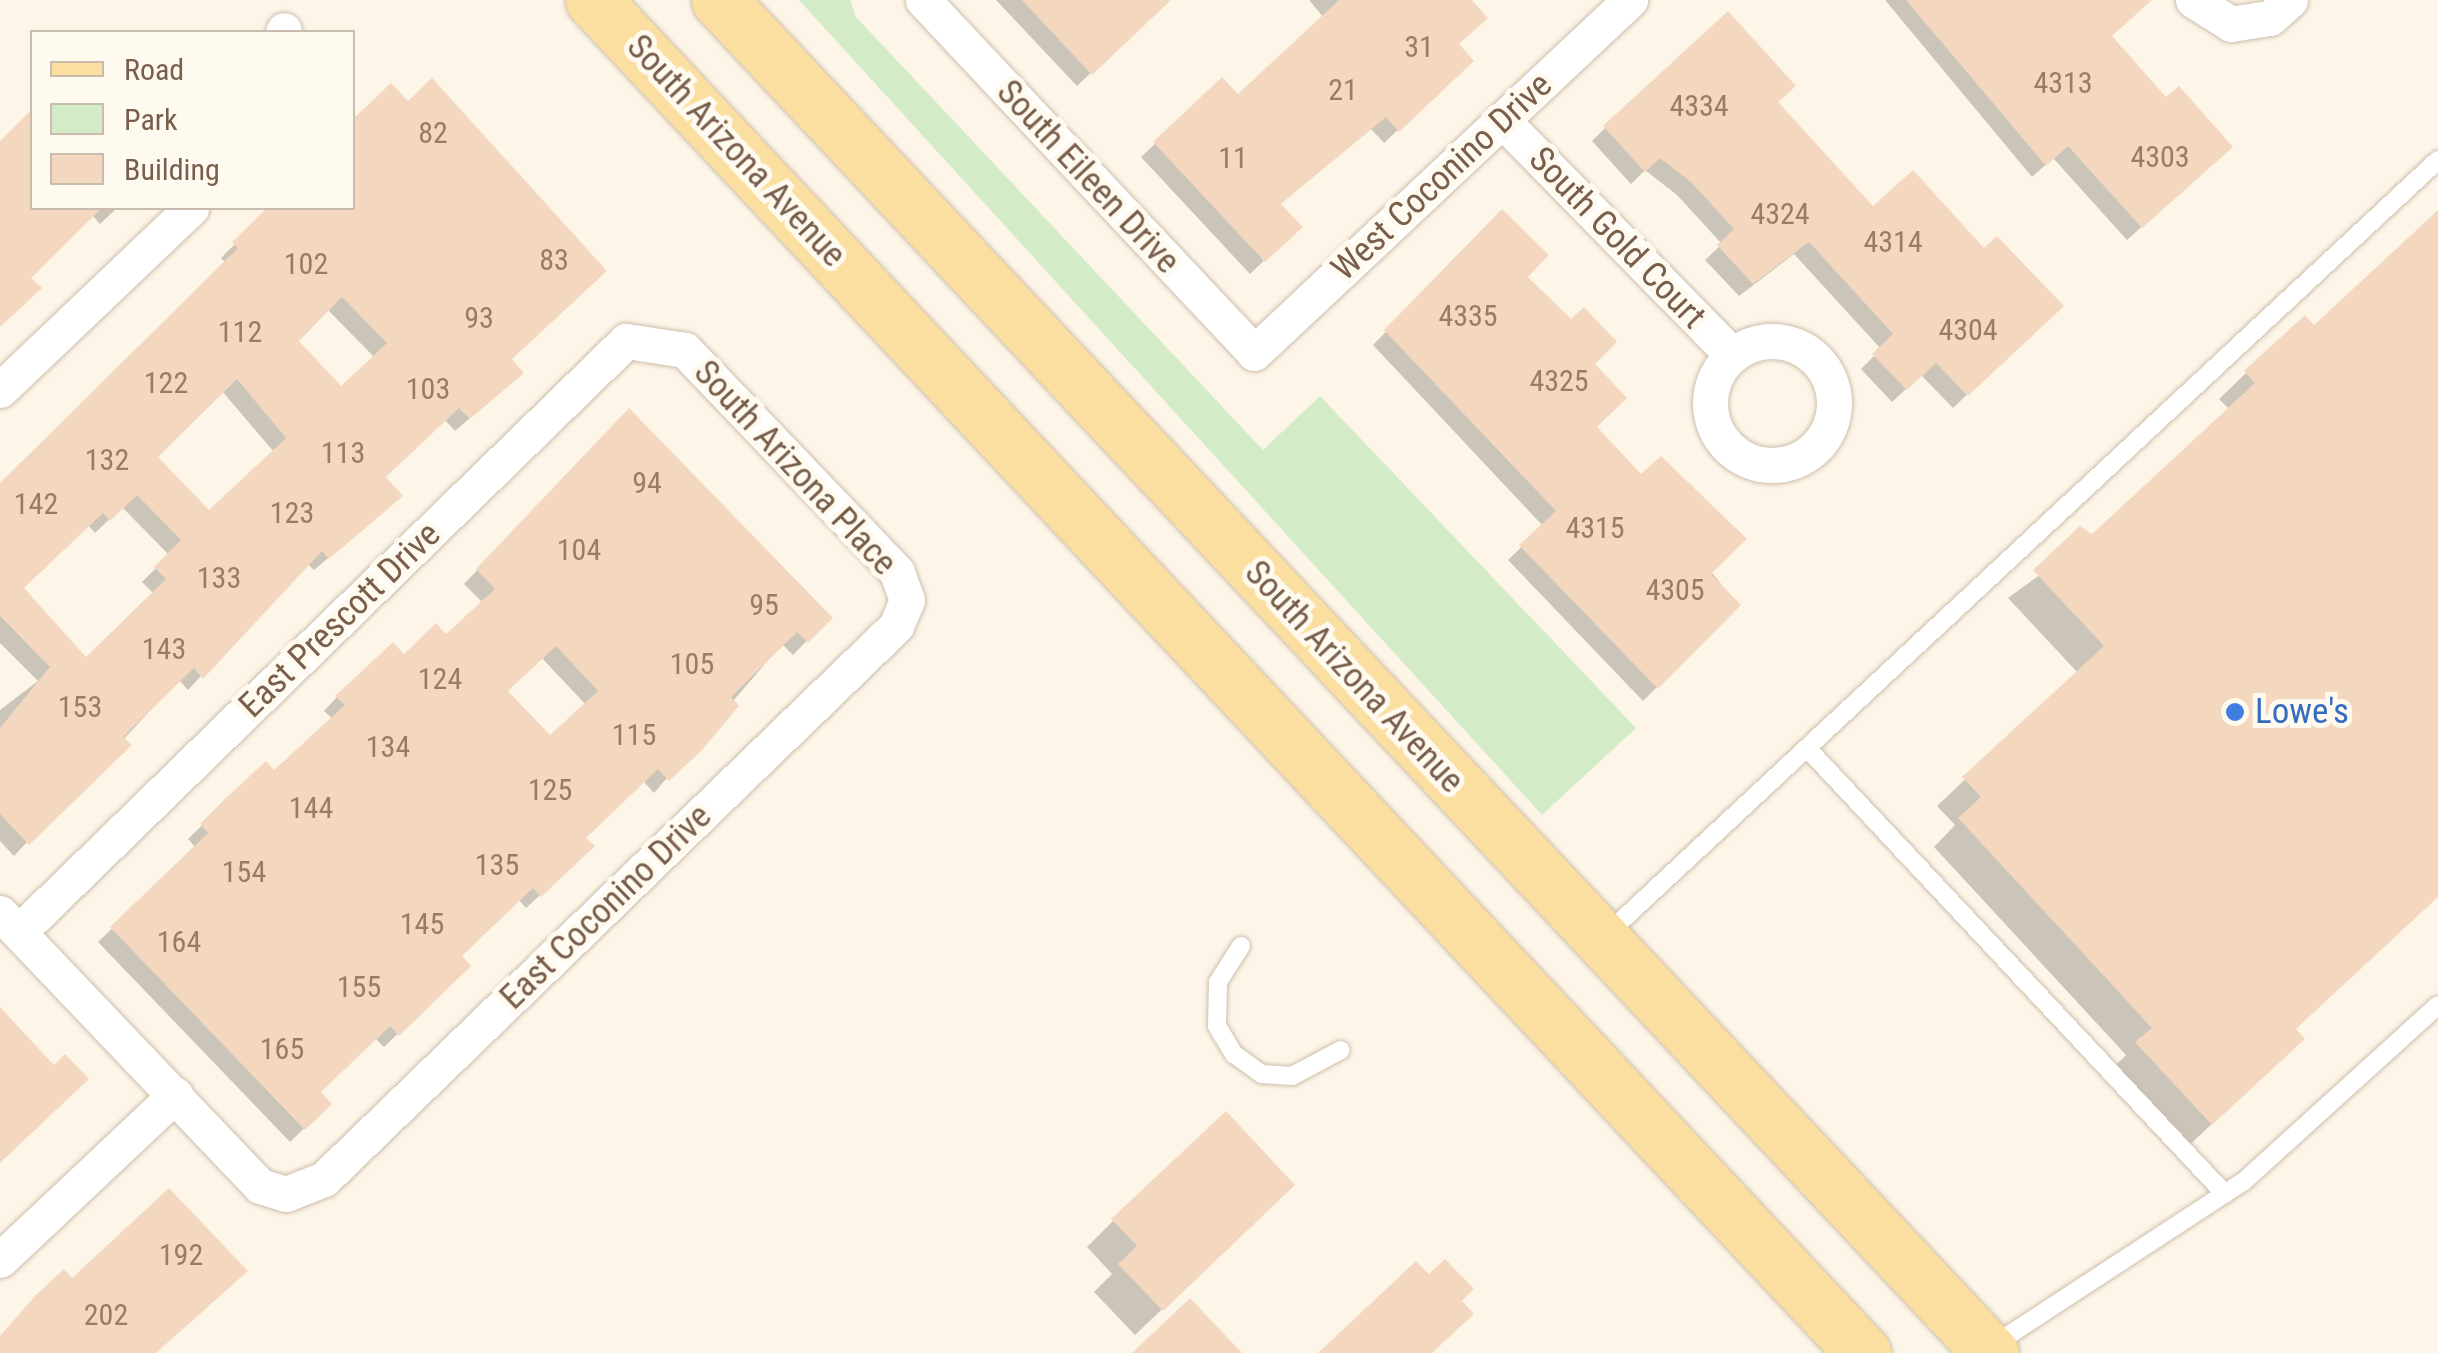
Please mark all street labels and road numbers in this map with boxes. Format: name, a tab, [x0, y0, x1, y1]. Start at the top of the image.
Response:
street label: South Arizona Avenue	[618, 26, 854, 276]
street label: West Coconino Drive	[1323, 64, 1561, 290]
street label: South Eileen Drive	[988, 72, 1188, 282]
street label: South Gold Court	[1520, 139, 1714, 337]
street label: South Arizona Place	[685, 352, 905, 584]
street label: East Prescott Drive	[231, 514, 449, 726]
street label: South Arizona Avenue	[1236, 552, 1472, 802]
street label: East Coconino Drive	[492, 796, 720, 1018]

